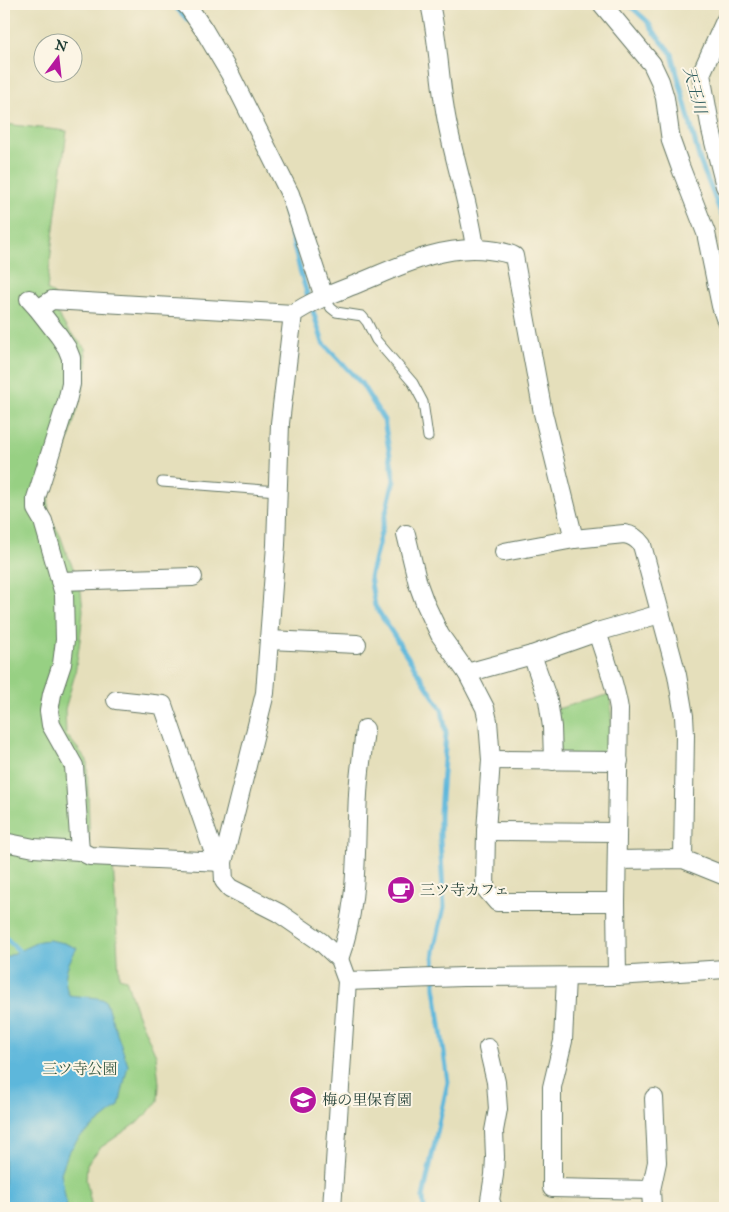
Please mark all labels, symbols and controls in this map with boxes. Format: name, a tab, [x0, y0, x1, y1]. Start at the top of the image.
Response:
north arrow	[32, 32, 82, 82]
text: N	[53, 36, 69, 56]
water label: 天王川	[680, 64, 711, 118]
cafe icon: 三ツ寺カフェ	[386, 875, 416, 905]
place label: 三ツ寺カフェ	[420, 881, 509, 899]
park label: 三ツ寺公園	[42, 1060, 118, 1078]
school or university icon: 梅の里保育園	[288, 1085, 318, 1115]
place label: 梅の里保育園	[322, 1091, 412, 1109]

